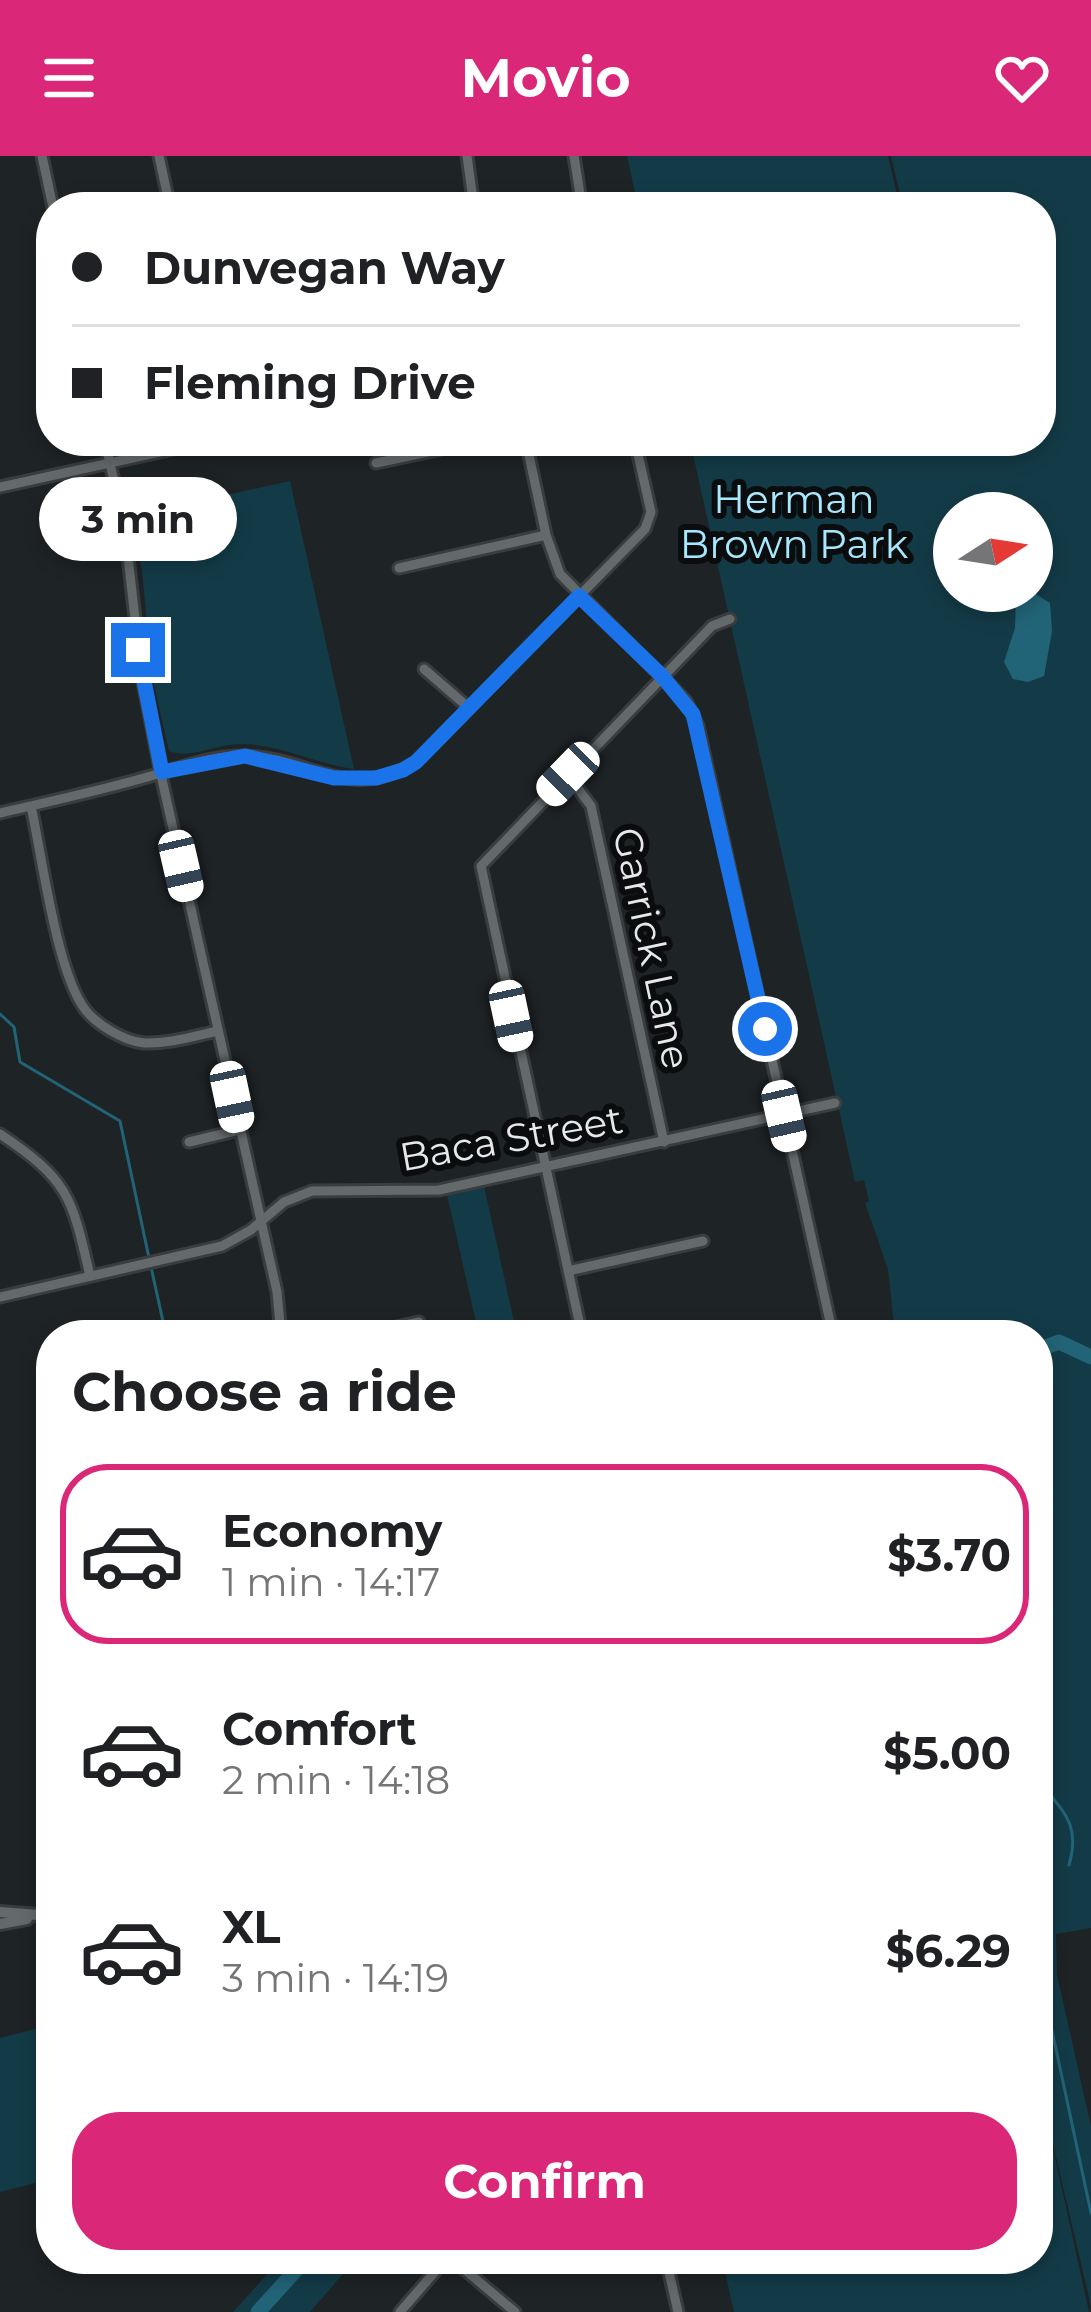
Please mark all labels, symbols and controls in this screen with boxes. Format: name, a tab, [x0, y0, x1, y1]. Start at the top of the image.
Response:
icon: menu	[36, 45, 102, 111]
text: Movio	[460, 45, 631, 111]
icon: heart	[989, 45, 1055, 111]
text: Dunvegan Way	[144, 240, 505, 295]
text: Fleming Drive	[144, 355, 476, 410]
park label: Herman Brown Park	[680, 475, 909, 568]
callout: 3 min	[39, 476, 237, 560]
north arrow	[933, 492, 1053, 612]
map controls	[933, 492, 1053, 612]
text: 3 min	[81, 495, 195, 543]
route end	[111, 623, 165, 677]
car	[530, 736, 606, 812]
street label: Garrick Lane	[603, 823, 701, 1073]
car	[155, 827, 207, 905]
car	[486, 977, 536, 1055]
route start	[738, 1002, 792, 1056]
car	[207, 1058, 257, 1136]
car	[758, 1077, 810, 1155]
street label: Baca Street	[396, 1095, 626, 1181]
text: Choose a ride	[72, 1359, 457, 1425]
icon: car	[78, 1500, 186, 1608]
text: Economy	[222, 1503, 442, 1558]
text: $3.70	[887, 1527, 1011, 1582]
text: 1 min · 14:17	[222, 1558, 440, 1606]
icon: car	[78, 1698, 186, 1806]
text: Comfort	[222, 1701, 417, 1756]
text: $5.00	[883, 1725, 1011, 1780]
text: 2 min · 14:18	[222, 1756, 450, 1804]
icon: car	[78, 1896, 186, 2004]
text: XL	[222, 1899, 280, 1954]
text: $6.29	[886, 1923, 1011, 1978]
text: 3 min · 14:19	[222, 1954, 449, 2002]
button: Confirm	[72, 2112, 1017, 2250]

